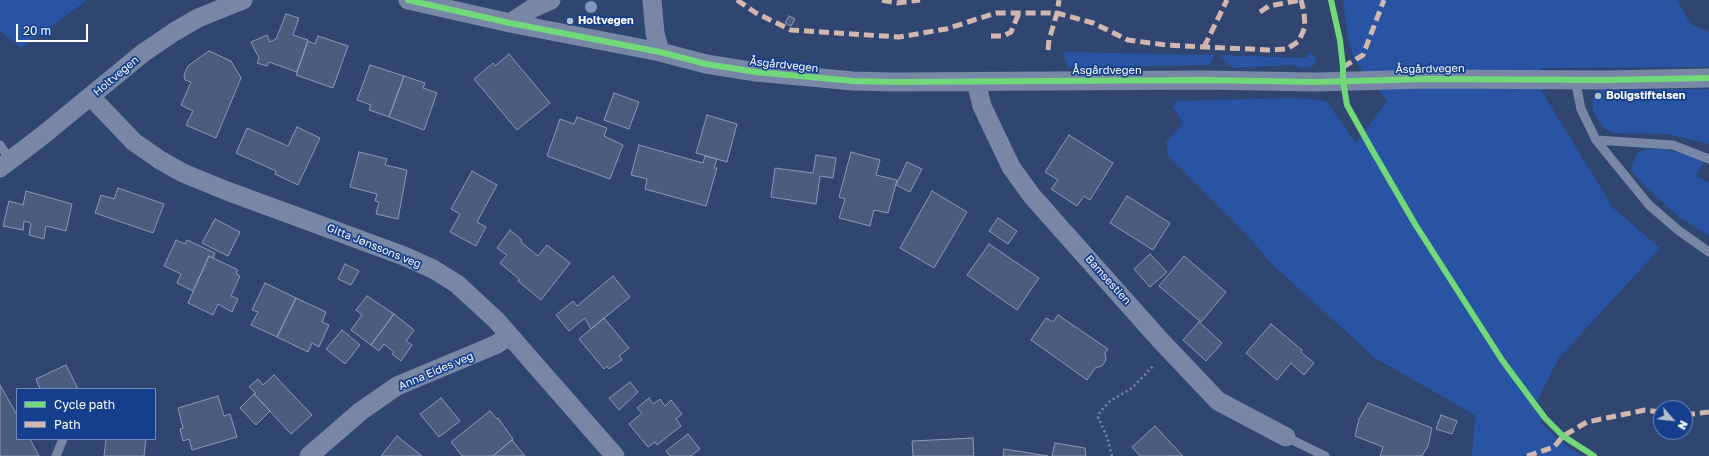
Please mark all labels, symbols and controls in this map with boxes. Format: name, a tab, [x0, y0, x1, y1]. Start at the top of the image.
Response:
place label: Holtvegen	[578, 14, 634, 28]
scale bar	[18, 16, 90, 42]
marker: Holtvegen	[565, 16, 575, 26]
text: 20 m	[23, 23, 51, 38]
street label: Holtvegen	[91, 53, 141, 99]
street label: Åsgårdvegen	[749, 55, 819, 75]
street label: Åsgårdvegen	[1395, 62, 1465, 76]
street label: Åsgårdvegen	[1072, 64, 1142, 78]
place label: Boligstiftelsen	[1606, 89, 1685, 103]
marker: Boligstiftelsen	[1593, 91, 1603, 101]
street label: Gitta Jønssons veg	[325, 221, 423, 271]
street label: Bamsestien	[1082, 253, 1134, 307]
street label: Anna Eides veg	[396, 349, 476, 393]
legend	[16, 388, 156, 440]
text: Cycle path	[54, 397, 115, 412]
north arrow	[1653, 400, 1693, 440]
text: Path	[54, 417, 81, 432]
text: N	[1675, 419, 1691, 432]

